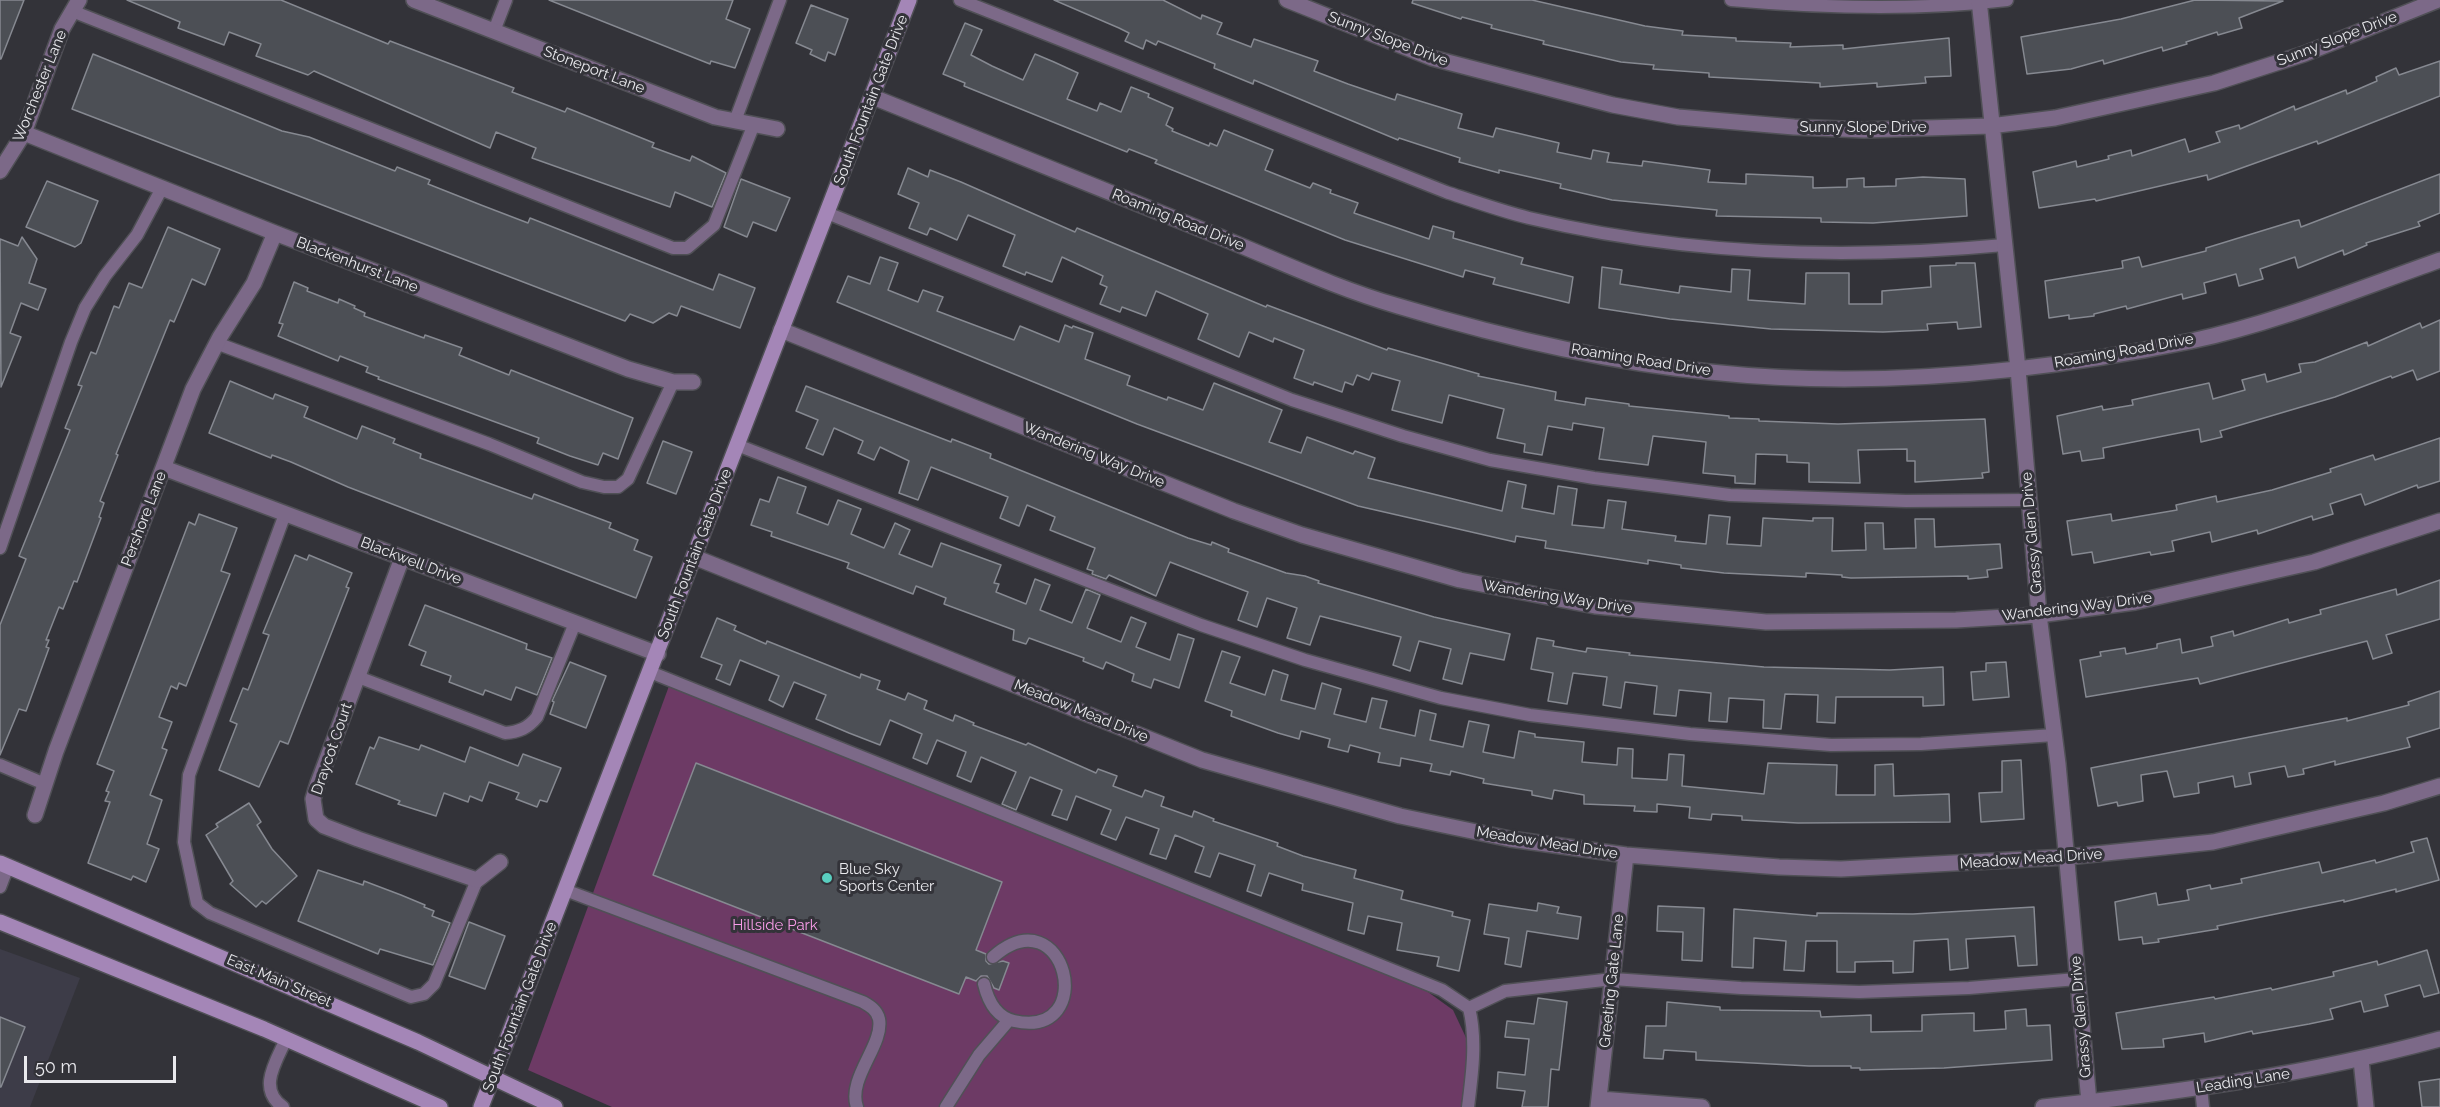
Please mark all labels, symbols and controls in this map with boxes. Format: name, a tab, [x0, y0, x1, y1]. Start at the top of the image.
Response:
street label: Sunny Slope Drive	[1325, 8, 1451, 70]
street label: Sunny Slope Drive	[2274, 8, 2400, 70]
street label: South Fountain Gate Drive	[830, 12, 912, 188]
street label: Worchester Lane	[9, 27, 71, 145]
street label: Stoneport Lane	[541, 42, 647, 98]
street label: Sunny Slope Drive	[1799, 118, 1927, 136]
street label: Roaming Road Drive	[1109, 185, 1247, 255]
street label: Blackenhurst Lane	[294, 233, 420, 297]
street label: Roaming Road Drive	[2053, 330, 2195, 372]
street label: Roaming Road Drive	[1570, 340, 1712, 380]
street label: Wandering Way Drive	[1021, 418, 1167, 492]
street label: South Fountain Gate Drive	[654, 466, 736, 642]
street label: Pershore Lane	[118, 469, 170, 569]
street label: Grassy Glen Drive	[2018, 471, 2046, 595]
street label: Blackwell Drive	[358, 533, 464, 589]
street label: Wandering Way Drive	[1482, 576, 1634, 618]
street label: Wandering Way Drive	[2001, 589, 2153, 625]
street label: Meadow Mead Drive	[1011, 676, 1151, 746]
street label: Draycot Court	[308, 701, 356, 797]
street label: Meadow Mead Drive	[1475, 823, 1619, 863]
street label: Meadow Mead Drive	[1959, 845, 2103, 873]
place label: Blue Sky Sports Center	[839, 860, 934, 895]
marker: Blue Sky Sports Center	[820, 871, 834, 885]
street label: Greeting Gate Lane	[1596, 913, 1628, 1049]
park label: Hillside Park	[732, 916, 818, 934]
street label: South Fountain Gate Drive	[479, 919, 561, 1095]
street label: East Main Street	[224, 951, 334, 1011]
street label: Grassy Glen Drive	[2067, 955, 2095, 1079]
scale bar	[27, 1044, 178, 1082]
text: 50 m	[35, 1056, 77, 1077]
street label: Leading Lane	[2195, 1065, 2291, 1097]

